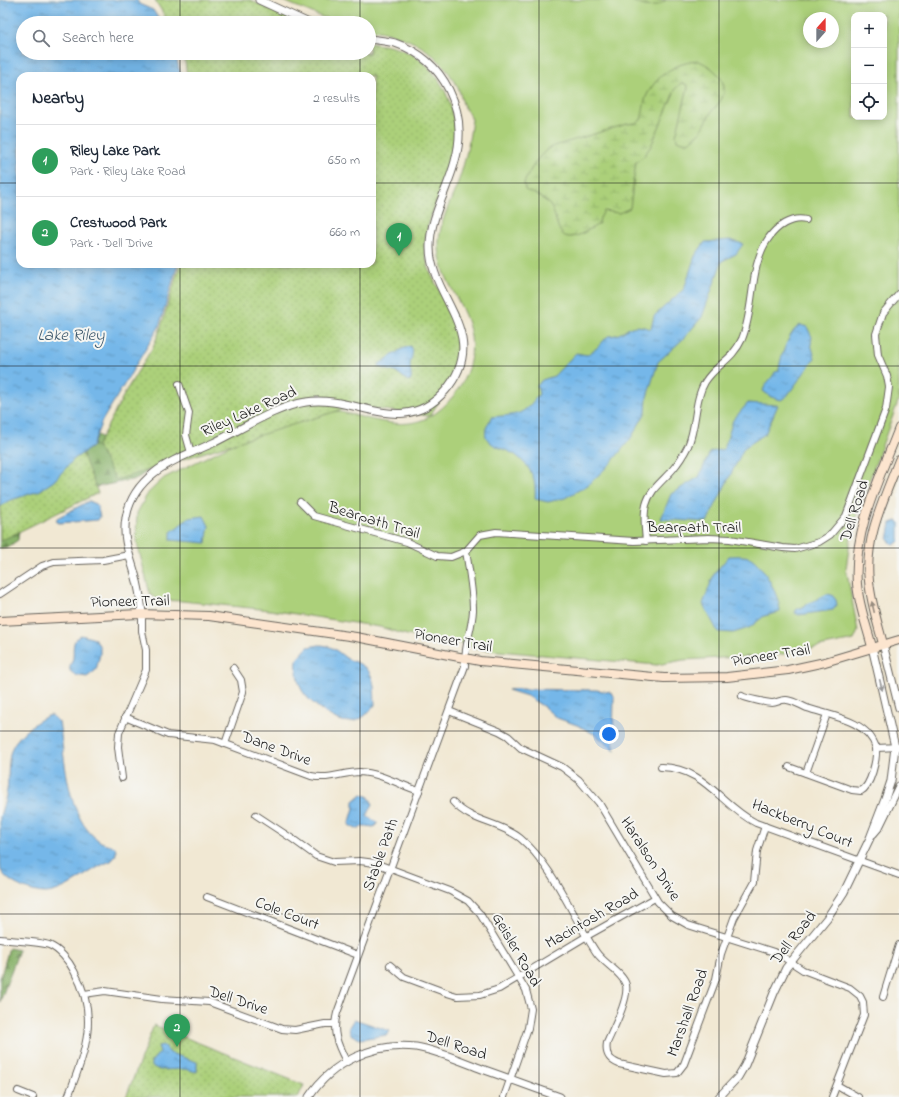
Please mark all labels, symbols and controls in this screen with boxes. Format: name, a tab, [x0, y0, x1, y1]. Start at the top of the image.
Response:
north arrow	[803, 12, 839, 48]
map controls	[851, 12, 887, 120]
button: +	[851, 12, 887, 48]
search box	[16, 16, 376, 60]
icon: search	[30, 27, 52, 49]
text: Search here	[62, 27, 134, 49]
button: −	[851, 48, 887, 84]
button: locate	[851, 84, 887, 120]
text: Nearby	[32, 86, 84, 111]
text: 2 results	[313, 89, 360, 108]
text: Riley Lake Park	[70, 140, 160, 162]
text: 1	[43, 151, 47, 170]
text: 650 m	[328, 151, 360, 170]
text: Park · Riley Lake Road	[70, 162, 186, 181]
text: Crestwood Park	[70, 212, 167, 234]
text: 2	[42, 223, 48, 242]
text: 660 m	[330, 223, 360, 242]
pin: 1	[386, 223, 412, 256]
text: Park · Dell Drive	[70, 234, 153, 253]
water label: Lake Riley	[37, 323, 105, 349]
street label: Riley Lake Road	[198, 380, 300, 444]
street label: Dell Road	[834, 477, 876, 546]
street label: Bearpath Trail	[324, 495, 423, 546]
street label: Bearpath Trail	[646, 516, 741, 540]
street label: Pioneer Trail	[90, 589, 170, 615]
one-way arrow	[870, 600, 876, 613]
street label: Pioneer Trail	[412, 622, 494, 660]
street label: Pioneer Trail	[730, 638, 812, 674]
one-way arrow	[878, 679, 884, 691]
your location	[599, 724, 619, 744]
street label: Dane Drive	[237, 725, 315, 773]
street label: Hackberry Court	[748, 793, 857, 855]
street label: Haralson Drive	[614, 812, 687, 906]
street label: Stable Path	[357, 815, 405, 895]
street label: Macintosh Road	[541, 882, 643, 956]
street label: Cole Court	[251, 891, 323, 937]
street label: Dell Road	[765, 906, 823, 971]
street label: Geisler Road	[485, 909, 547, 991]
street label: Marshall Road	[661, 966, 715, 1060]
street label: Dell Drive	[204, 980, 272, 1022]
pin: 2	[164, 1014, 190, 1047]
street label: Dell Road	[421, 1025, 490, 1067]

